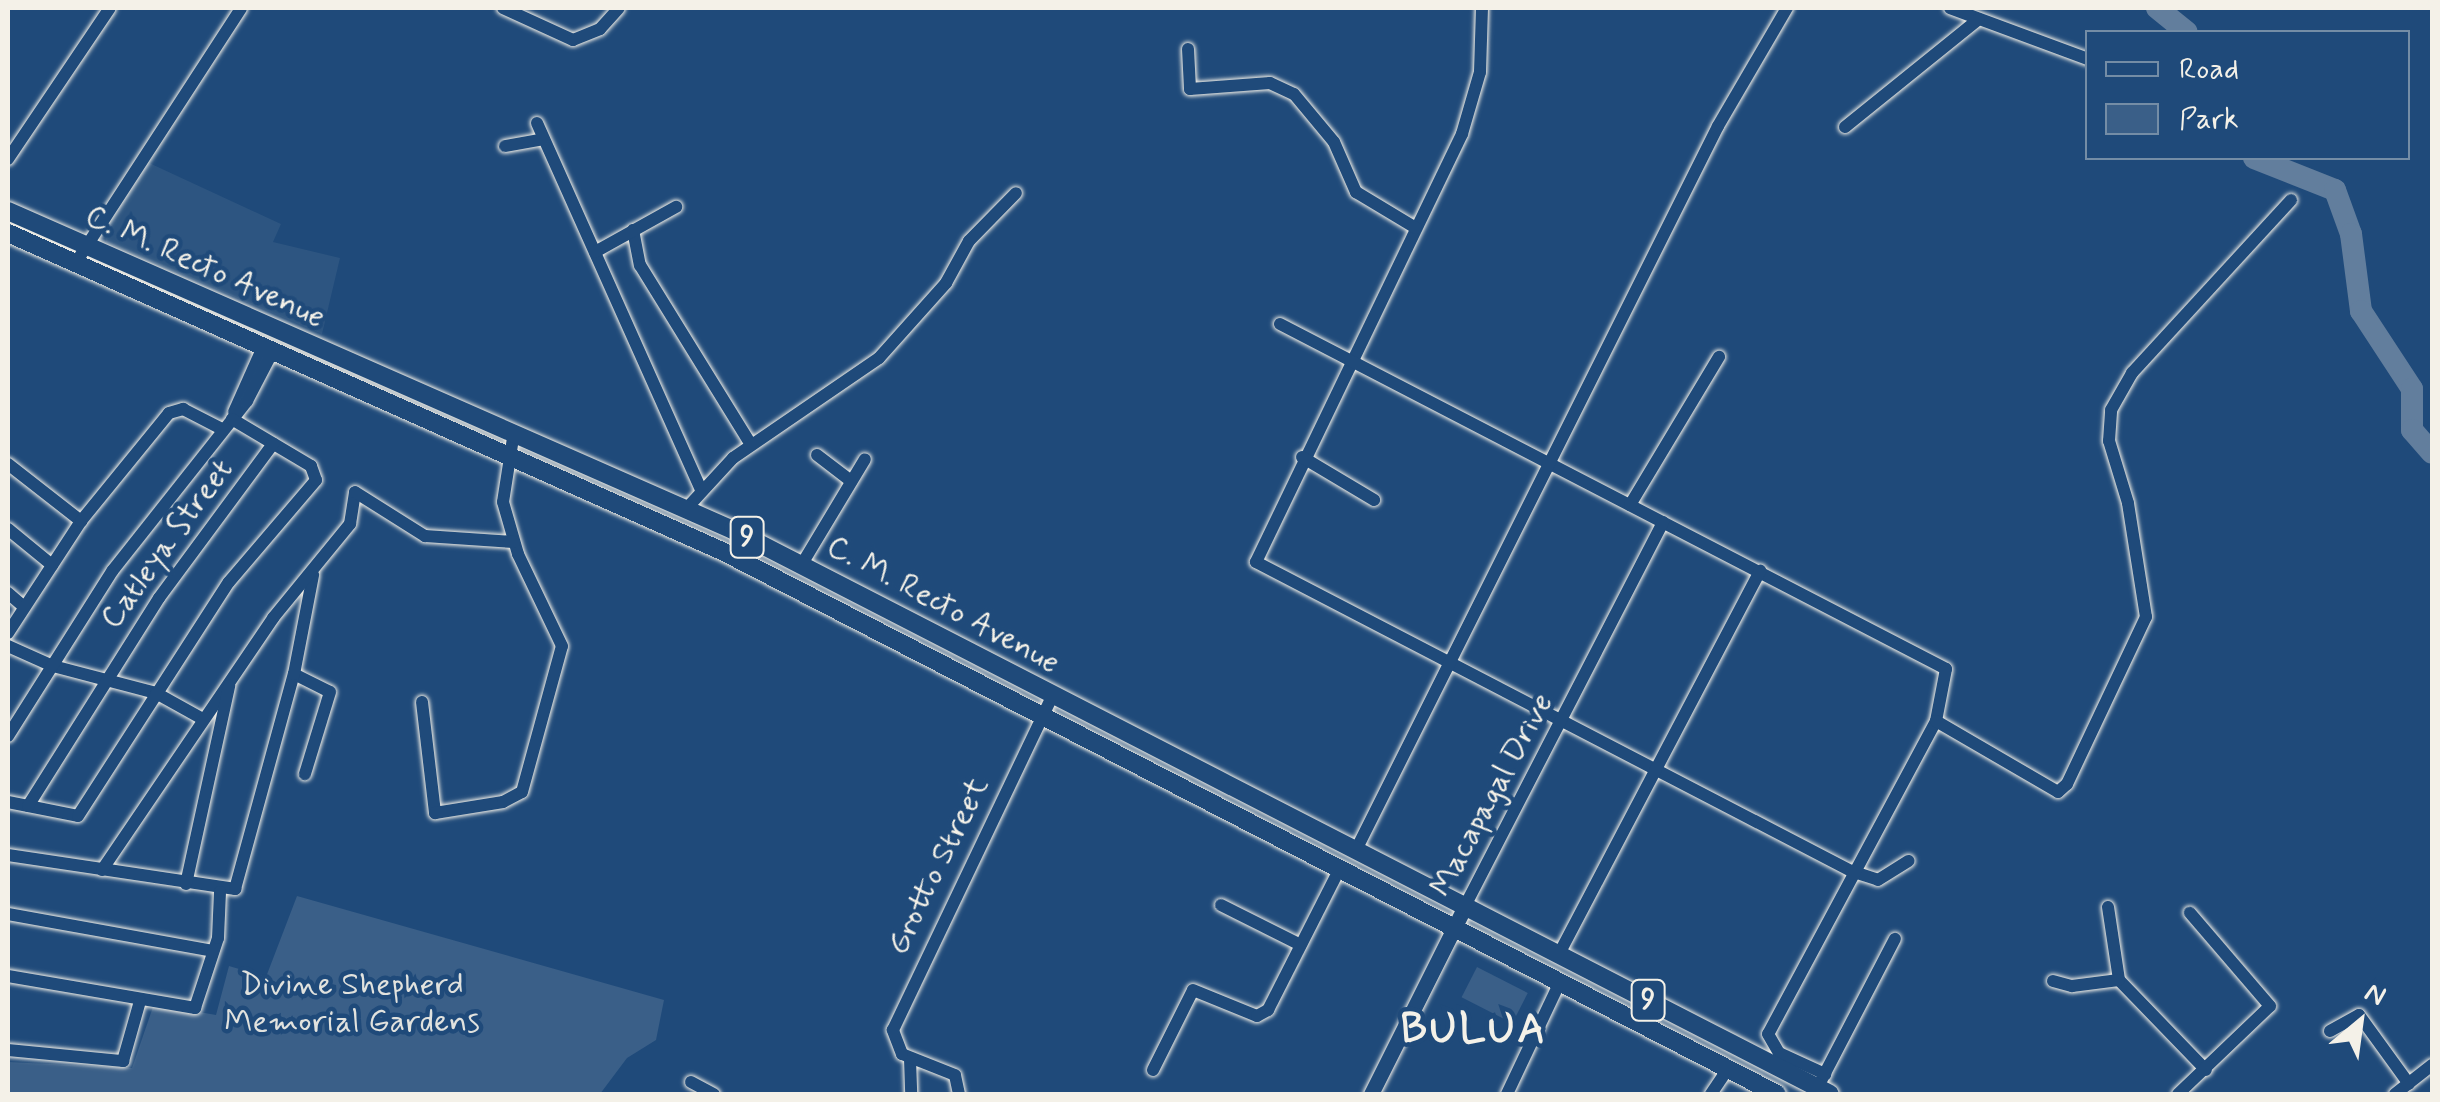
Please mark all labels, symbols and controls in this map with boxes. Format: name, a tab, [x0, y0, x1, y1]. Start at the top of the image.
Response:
legend	[2085, 30, 2410, 160]
text: Road	[2179, 50, 2239, 89]
text: Park	[2179, 100, 2239, 139]
street label: C. M. Recto Avenue	[77, 196, 333, 338]
street label: Catleya Street	[91, 449, 243, 639]
road number: 9	[730, 512, 764, 562]
street label: C. M. Recto Avenue	[818, 526, 1068, 684]
street label: Macapagal Drive	[1423, 688, 1561, 902]
street label: Grotto Street	[879, 771, 997, 961]
park label: Divine Shepherd Memorial Gardens	[225, 967, 479, 1042]
north arrow	[2310, 972, 2410, 1072]
road number: 9	[1630, 975, 1666, 1025]
text: N	[2358, 975, 2392, 1016]
district label: BULUA	[1403, 1006, 1545, 1056]

